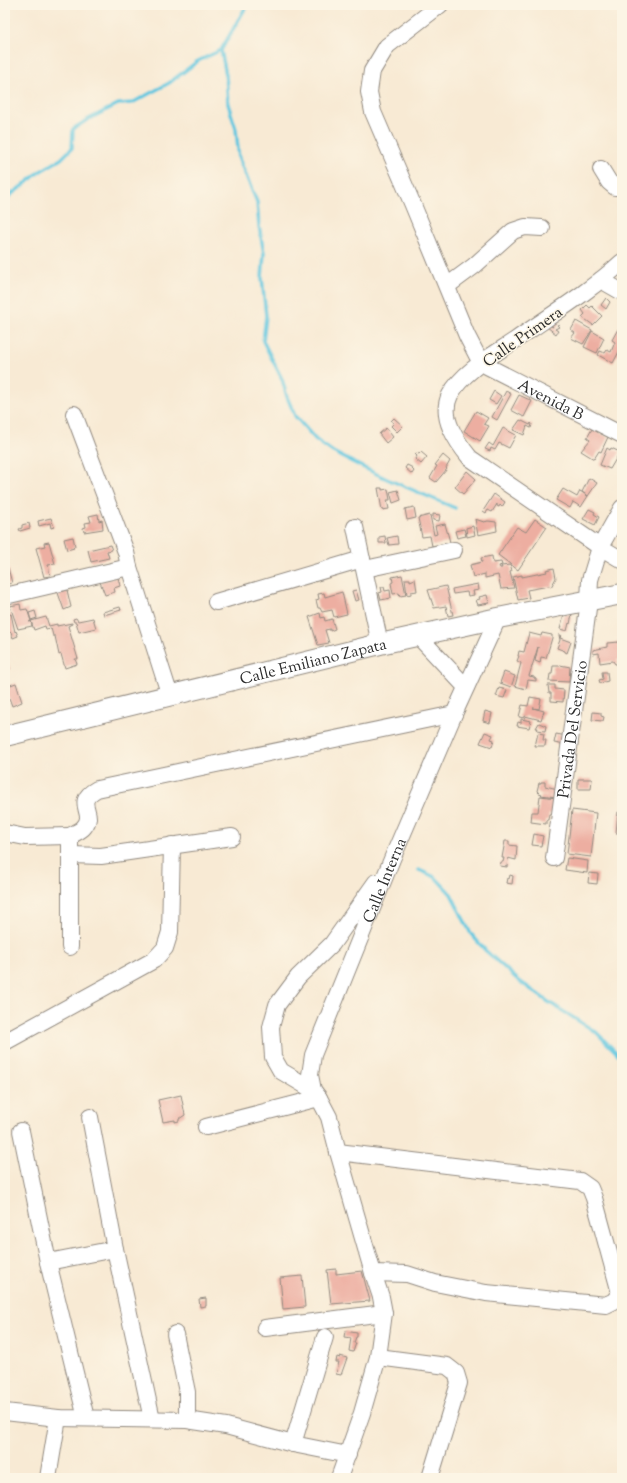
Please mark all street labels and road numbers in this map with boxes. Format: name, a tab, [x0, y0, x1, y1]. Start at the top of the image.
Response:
street label: Calle Primera	[479, 302, 569, 374]
street label: Avenida B	[513, 375, 587, 428]
street label: Calle Emiliano Zapata	[238, 634, 390, 692]
street label: Privada Del Servicio	[553, 659, 595, 800]
street label: Calle Interna	[358, 834, 414, 927]

